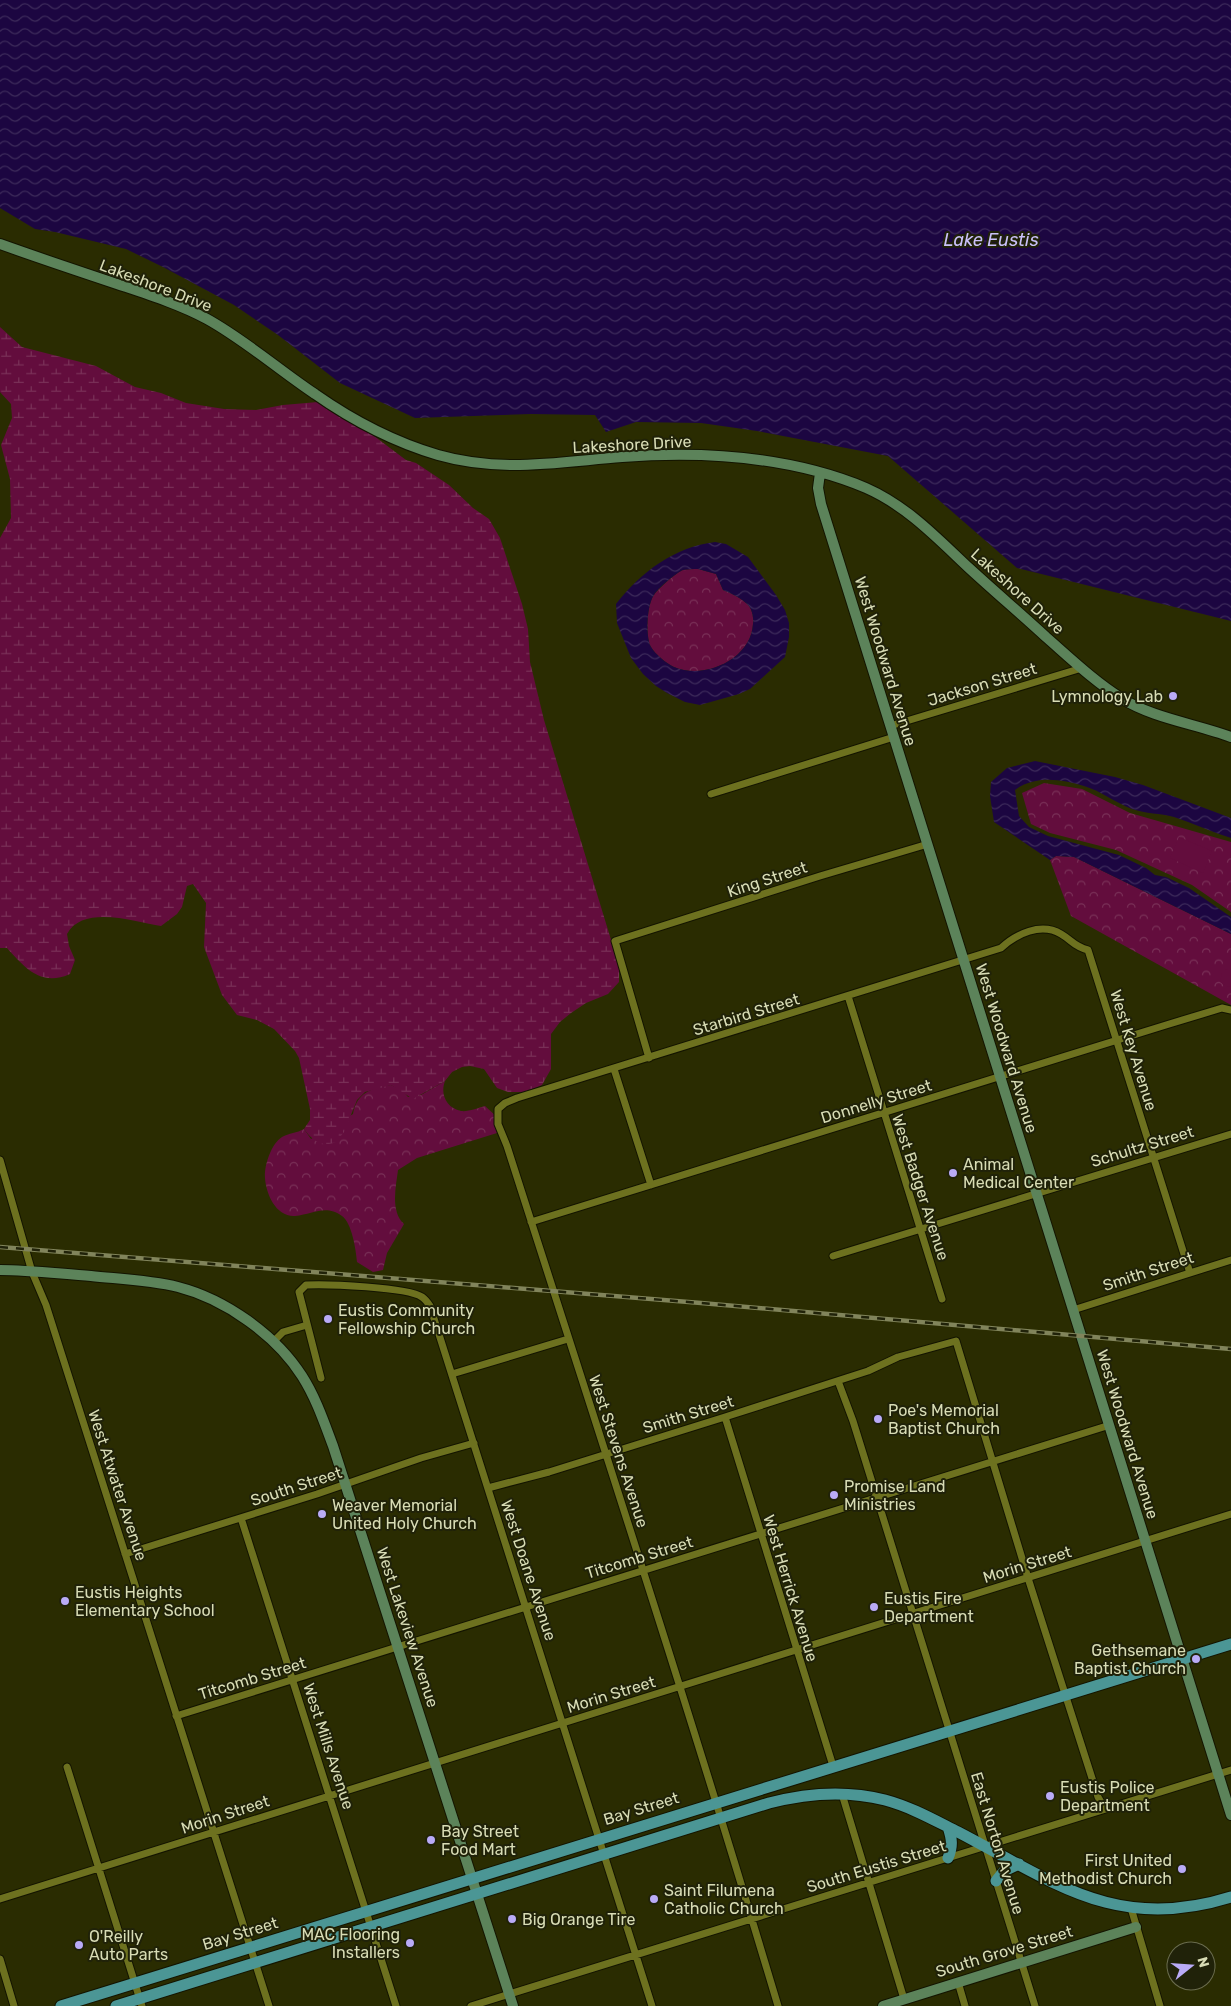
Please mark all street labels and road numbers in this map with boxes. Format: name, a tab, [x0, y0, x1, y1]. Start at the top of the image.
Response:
street label: Lakeshore Drive	[97, 255, 215, 316]
street label: Lakeshore Drive	[572, 432, 692, 457]
street label: Lakeshore Drive	[967, 544, 1068, 638]
street label: West Woodward Avenue	[851, 574, 920, 748]
street label: Jackson Street	[925, 659, 1039, 710]
street label: King Street	[725, 858, 810, 901]
street label: West Woodward Avenue	[972, 961, 1041, 1135]
street label: West Key Avenue	[1106, 987, 1161, 1113]
street label: Starbird Street	[691, 989, 802, 1040]
street label: Donnelly Street	[818, 1076, 934, 1127]
street label: West Badger Avenue	[888, 1112, 953, 1263]
street label: Schultz Street	[1088, 1122, 1196, 1171]
street label: Smith Street	[1100, 1248, 1196, 1295]
street label: West Woodward Avenue	[1093, 1347, 1162, 1521]
street label: West Stevens Avenue	[585, 1372, 652, 1530]
street label: Smith Street	[640, 1392, 736, 1437]
street label: West Atwater Avenue	[84, 1407, 151, 1563]
street label: South Street	[248, 1463, 344, 1510]
street label: West Doane Avenue	[497, 1497, 560, 1643]
street label: West Herrick Avenue	[759, 1512, 822, 1664]
street label: Titcomb Street	[583, 1532, 695, 1583]
street label: Morin Street	[981, 1542, 1074, 1587]
street label: West Lakeview Avenue	[373, 1545, 442, 1710]
street label: Titcomb Street	[196, 1653, 308, 1704]
street label: Morin Street	[565, 1672, 658, 1717]
street label: West Mills Avenue	[299, 1681, 358, 1812]
street label: East Norton Avenue	[967, 1770, 1028, 1917]
street label: Bay Street	[601, 1788, 681, 1829]
street label: Morin Street	[179, 1791, 272, 1838]
street label: South Eustis Street	[804, 1836, 948, 1897]
street label: Bay Street	[200, 1913, 280, 1954]
street label: South Grove Street	[933, 1922, 1075, 1981]

